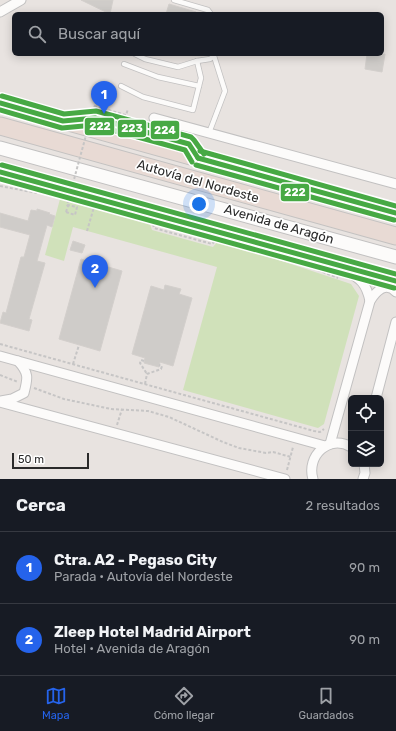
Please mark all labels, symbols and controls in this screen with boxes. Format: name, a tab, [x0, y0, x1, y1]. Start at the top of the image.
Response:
search box	[12, 12, 384, 56]
icon: search	[26, 23, 48, 45]
text: Buscar aquí	[58, 25, 140, 43]
pin: 1	[91, 81, 117, 114]
line badge: 222	[84, 117, 115, 136]
line badge: 223	[117, 119, 147, 138]
text: 222	[89, 120, 111, 133]
line badge: 224	[150, 120, 180, 140]
text: 223	[121, 122, 143, 135]
text: 224	[154, 124, 176, 137]
street label: Autovía del Nordeste	[135, 156, 261, 206]
line badge: 222	[280, 183, 310, 202]
text: 222	[284, 186, 306, 199]
your location	[189, 194, 209, 214]
street label: Avenida de Aragón	[222, 201, 336, 248]
pin: 2	[82, 255, 108, 288]
map controls	[348, 395, 384, 467]
button: locate	[348, 395, 384, 431]
button: layers	[348, 431, 384, 467]
scale bar	[12, 451, 89, 470]
text: 50 m	[18, 453, 44, 466]
text: Cerca	[16, 495, 66, 515]
text: 2 resultados	[305, 498, 380, 513]
text: Ctra. A2 - Pegaso City	[54, 551, 217, 569]
text: 1	[26, 560, 32, 575]
text: 90 m	[349, 560, 380, 575]
text: Parada · Autovía del Nordeste	[54, 569, 233, 584]
text: Zleep Hotel Madrid Airport	[54, 623, 251, 641]
text: 2	[25, 632, 33, 647]
text: 90 m	[349, 632, 380, 647]
text: Hotel · Avenida de Aragón	[54, 641, 210, 656]
tab: Mapa	[42, 685, 70, 722]
tab: Cómo llegar	[154, 685, 214, 722]
tab: Guardados	[299, 685, 354, 722]

